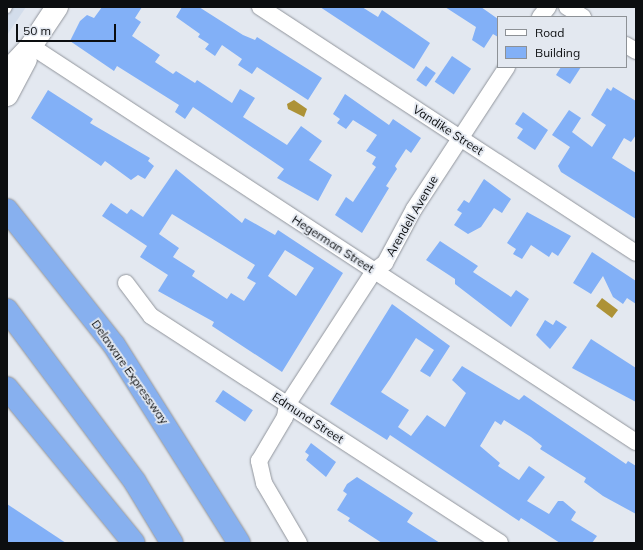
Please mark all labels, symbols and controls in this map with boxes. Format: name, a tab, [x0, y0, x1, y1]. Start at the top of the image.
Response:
scale bar	[18, 16, 118, 42]
legend	[497, 16, 627, 68]
text: 50 m	[23, 23, 51, 38]
text: Road	[535, 25, 564, 40]
text: Building	[535, 45, 580, 60]
street label: Vandike Street	[410, 102, 486, 158]
street label: Arendell Avenue	[383, 173, 441, 259]
street label: Hegerman Street	[289, 212, 377, 276]
street label: Delaware Expressway	[89, 317, 171, 427]
street label: Edmund Street	[270, 390, 346, 446]

